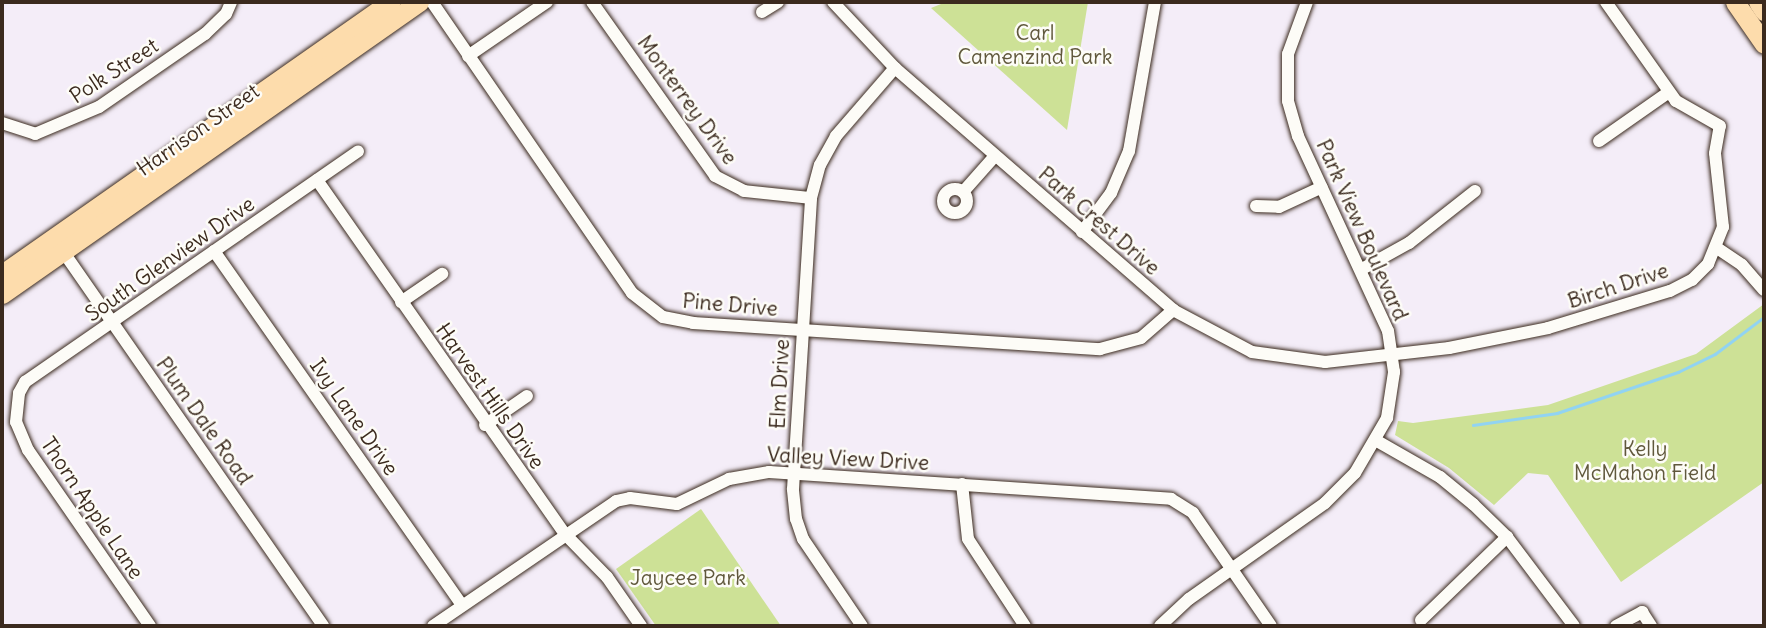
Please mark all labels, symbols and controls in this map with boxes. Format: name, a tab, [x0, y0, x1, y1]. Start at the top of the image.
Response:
park label: Carl Camenzind Park	[957, 20, 1113, 70]
street label: Monterrey Drive	[632, 31, 742, 169]
street label: Polk Street	[65, 33, 163, 109]
street label: Harrison Street	[132, 79, 264, 181]
street label: Park View Boulevard	[1311, 136, 1413, 324]
street label: Park Crest Drive	[1033, 161, 1165, 281]
street label: South Glenview Drive	[81, 191, 259, 327]
street label: Birch Drive	[1565, 258, 1671, 314]
street label: Pine Drive	[681, 288, 779, 322]
street label: Harvest Hills Drive	[430, 318, 550, 474]
street label: Elm Drive	[765, 338, 795, 430]
street label: Plum Dale Road	[151, 352, 257, 490]
street label: Ivy Lane Drive	[304, 354, 404, 480]
street label: Thorn Apple Lane	[35, 432, 149, 584]
park label: Kelly McMahon Field	[1574, 436, 1716, 486]
street label: Valley View Drive	[766, 442, 930, 476]
park label: Jaycee Park	[630, 565, 746, 591]

